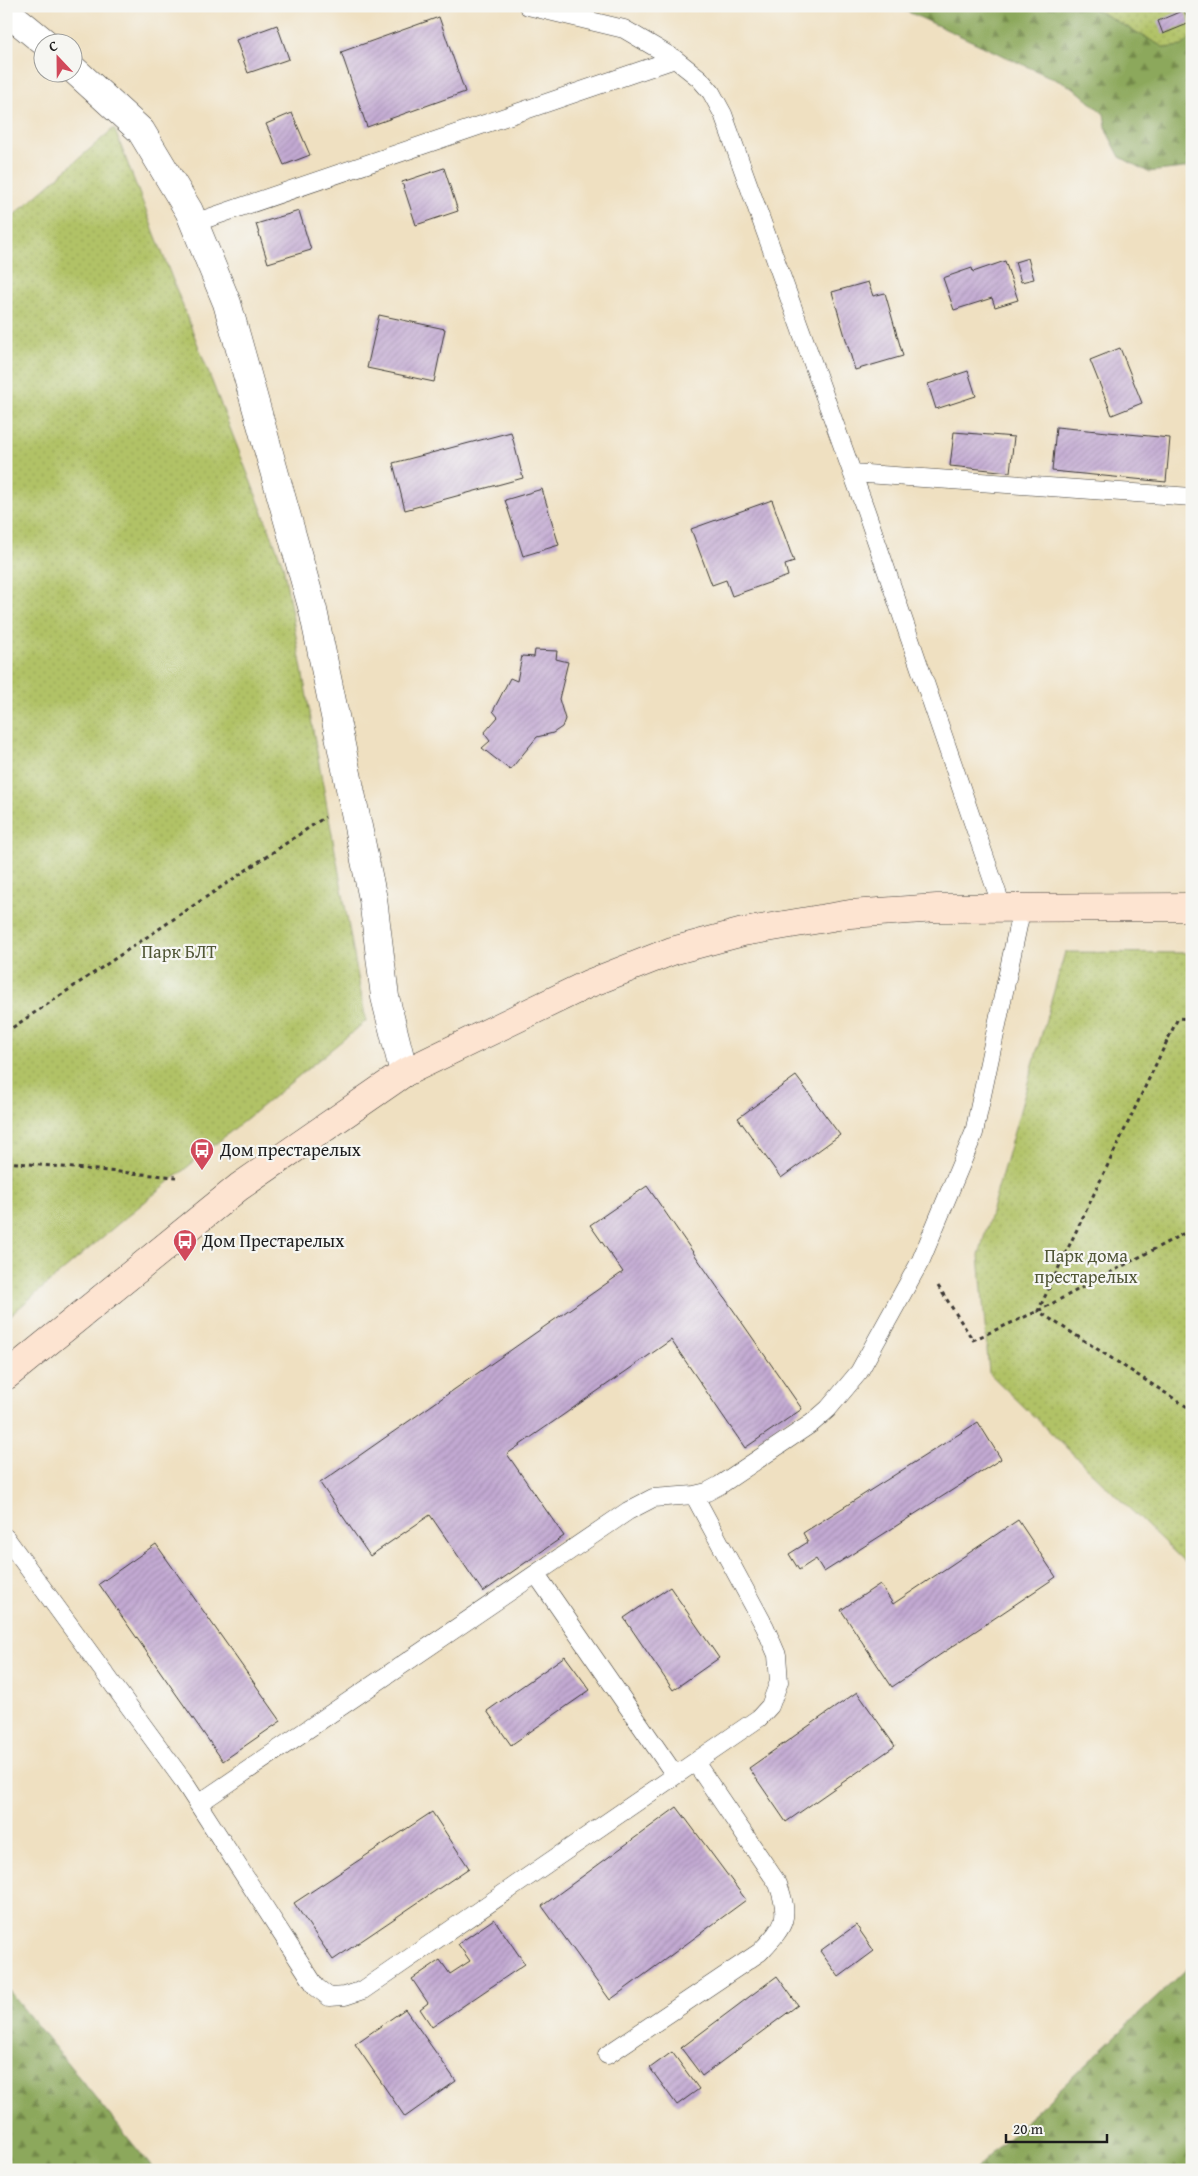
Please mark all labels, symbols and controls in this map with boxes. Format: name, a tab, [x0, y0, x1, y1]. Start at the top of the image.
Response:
north arrow	[32, 32, 82, 82]
text: С	[46, 35, 61, 57]
park label: Парк БЛТ	[142, 938, 217, 965]
place label: Дом престарелых	[219, 1136, 362, 1163]
bus stop icon: Дом престарелых	[189, 1137, 215, 1171]
place label: Дом Престарелых	[201, 1227, 345, 1254]
bus stop icon: Дом Престарелых	[172, 1228, 198, 1262]
park label: Парк дома престарелых	[1034, 1242, 1139, 1290]
scale bar	[1006, 2111, 1107, 2143]
text: 20 m	[1013, 2118, 1044, 2139]

